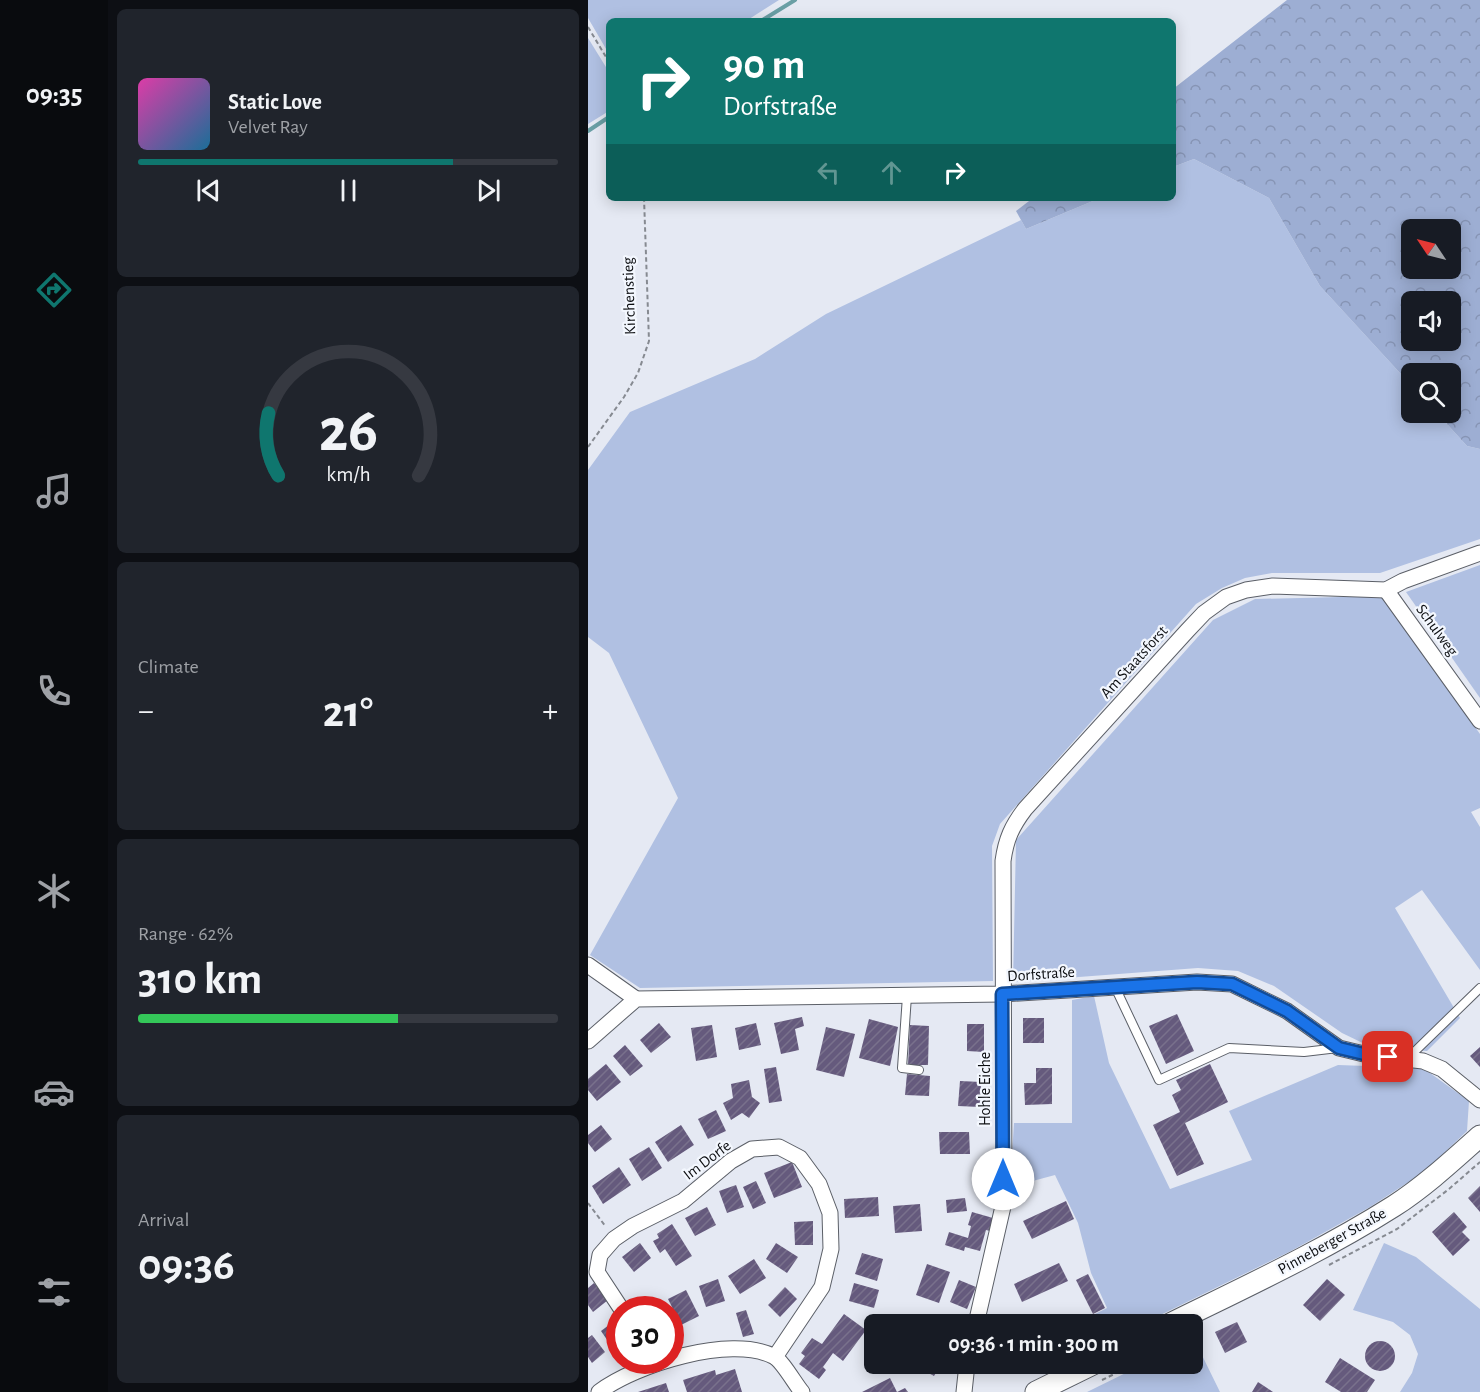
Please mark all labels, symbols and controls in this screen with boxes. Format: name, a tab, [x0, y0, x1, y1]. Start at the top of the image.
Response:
icon: right	[624, 42, 702, 120]
text: 90 m	[723, 44, 805, 86]
text: 09:35	[26, 81, 82, 108]
text: Static Love	[228, 91, 322, 113]
text: Dorfstraße	[723, 93, 837, 120]
text: Velvet Ray	[228, 117, 308, 137]
icon: left	[812, 156, 845, 189]
icon: ahead	[875, 156, 908, 189]
icon: right	[938, 156, 971, 189]
icon: previous	[192, 174, 225, 207]
icon: pause	[332, 174, 365, 207]
icon: next	[472, 174, 505, 207]
north arrow	[1401, 219, 1461, 279]
map controls	[1401, 219, 1461, 423]
street label: Kirchenstieg	[620, 257, 638, 335]
icon: directions	[33, 269, 75, 311]
button: sound	[1401, 291, 1461, 351]
button: search	[1401, 363, 1461, 423]
text: 26	[318, 401, 378, 463]
text: km/h	[326, 465, 370, 486]
icon: music	[33, 470, 75, 512]
street label: Schulweg	[1413, 601, 1461, 659]
street label: Am Staatsforst	[1097, 623, 1171, 701]
text: Climate	[138, 657, 199, 677]
icon: phone	[33, 670, 75, 712]
text: 21°	[323, 690, 373, 735]
text: −	[138, 695, 154, 728]
text: +	[542, 695, 558, 728]
icon: climate	[33, 870, 75, 912]
text: Range · 62%	[138, 924, 233, 944]
text: 310 km	[138, 957, 262, 1002]
street label: Dorfstraße	[1007, 964, 1075, 984]
pin	[1362, 1031, 1413, 1082]
icon: arrive	[1371, 1040, 1404, 1073]
street label: Hohle Eiche	[977, 1052, 993, 1126]
icon: car	[33, 1071, 75, 1113]
street label: Im Dorfe	[680, 1137, 734, 1183]
position arrow	[971, 1147, 1035, 1211]
street label: Pinneberger Straße	[1275, 1205, 1389, 1277]
text: Arrival	[138, 1210, 189, 1230]
text: 09:36	[138, 1243, 235, 1288]
icon: filters	[33, 1271, 75, 1313]
speed limit sign: 30	[606, 1296, 684, 1374]
text: 09:36 · 1 min · 300 m	[948, 1333, 1119, 1355]

